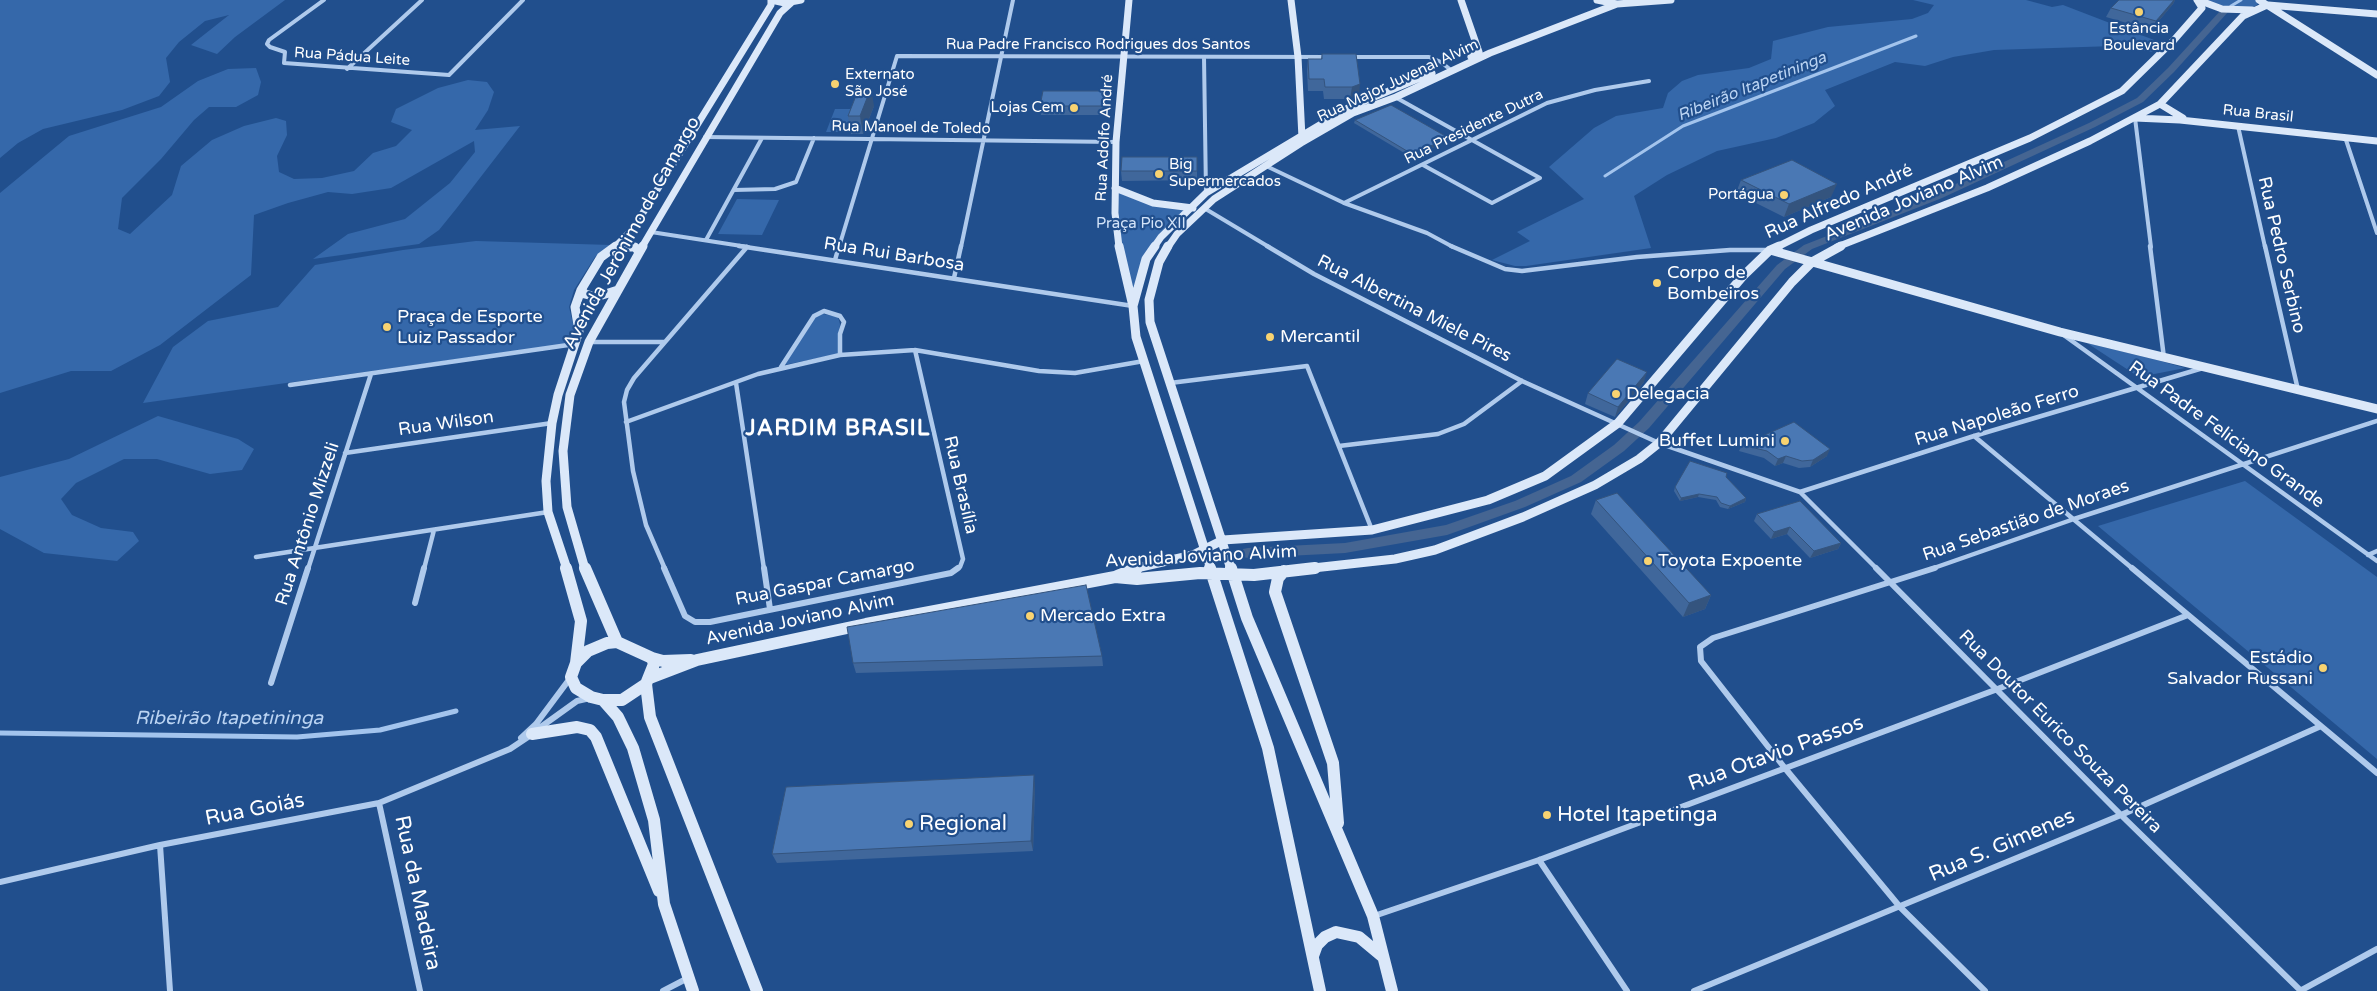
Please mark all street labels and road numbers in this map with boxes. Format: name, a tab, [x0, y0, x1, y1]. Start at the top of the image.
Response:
street label: Rua Padre Francisco Rodrigues dos Santos	[946, 36, 1250, 54]
street label: Rua Major Juvenal Alvim	[1315, 36, 1481, 126]
street label: Rua Pádua Leite	[293, 44, 411, 70]
street label: Rua Adolfo André	[1093, 74, 1117, 202]
street label: Rua Presidente Dutra	[1402, 86, 1546, 168]
street label: Rua Brasil	[2222, 101, 2294, 127]
street label: Avenida Jerônimo de Camargo	[559, 113, 705, 353]
street label: Rua Manoel de Toledo	[831, 118, 991, 138]
street label: Avenida Joviano Alvim	[1821, 151, 2007, 247]
street label: Rua Alfredo André	[1762, 160, 1916, 244]
street label: Rua Pedro Serbino	[2252, 175, 2310, 335]
street label: Rua Rui Barbosa	[822, 233, 966, 277]
street label: Rua Albertina Miele Pires	[1313, 251, 1515, 367]
street label: Rua Padre Feliciano Grande	[2124, 357, 2328, 513]
street label: Rua Napoleão Ferro	[1912, 381, 2082, 451]
street label: Rua Wilson	[397, 407, 495, 441]
street label: Rua Brasília	[938, 434, 982, 536]
street label: Rua Antônio Mizzeli	[271, 440, 345, 608]
street label: Rua Sebastião de Moraes	[1920, 475, 2132, 567]
street label: Avenida Joviano Alvim	[1104, 541, 1298, 573]
street label: Rua Gaspar Camargo	[734, 555, 916, 611]
street label: Avenida Joviano Alvim	[704, 589, 896, 651]
street label: Rua Doutor Eurico Souza Pereira	[1954, 626, 2166, 838]
street label: Rua Otavio Passos	[1685, 711, 1867, 797]
street label: Rua Goiás	[203, 788, 307, 832]
street label: Rua S. Gimenes	[1925, 804, 2079, 888]
street label: Rua da Madeira	[388, 813, 446, 973]

